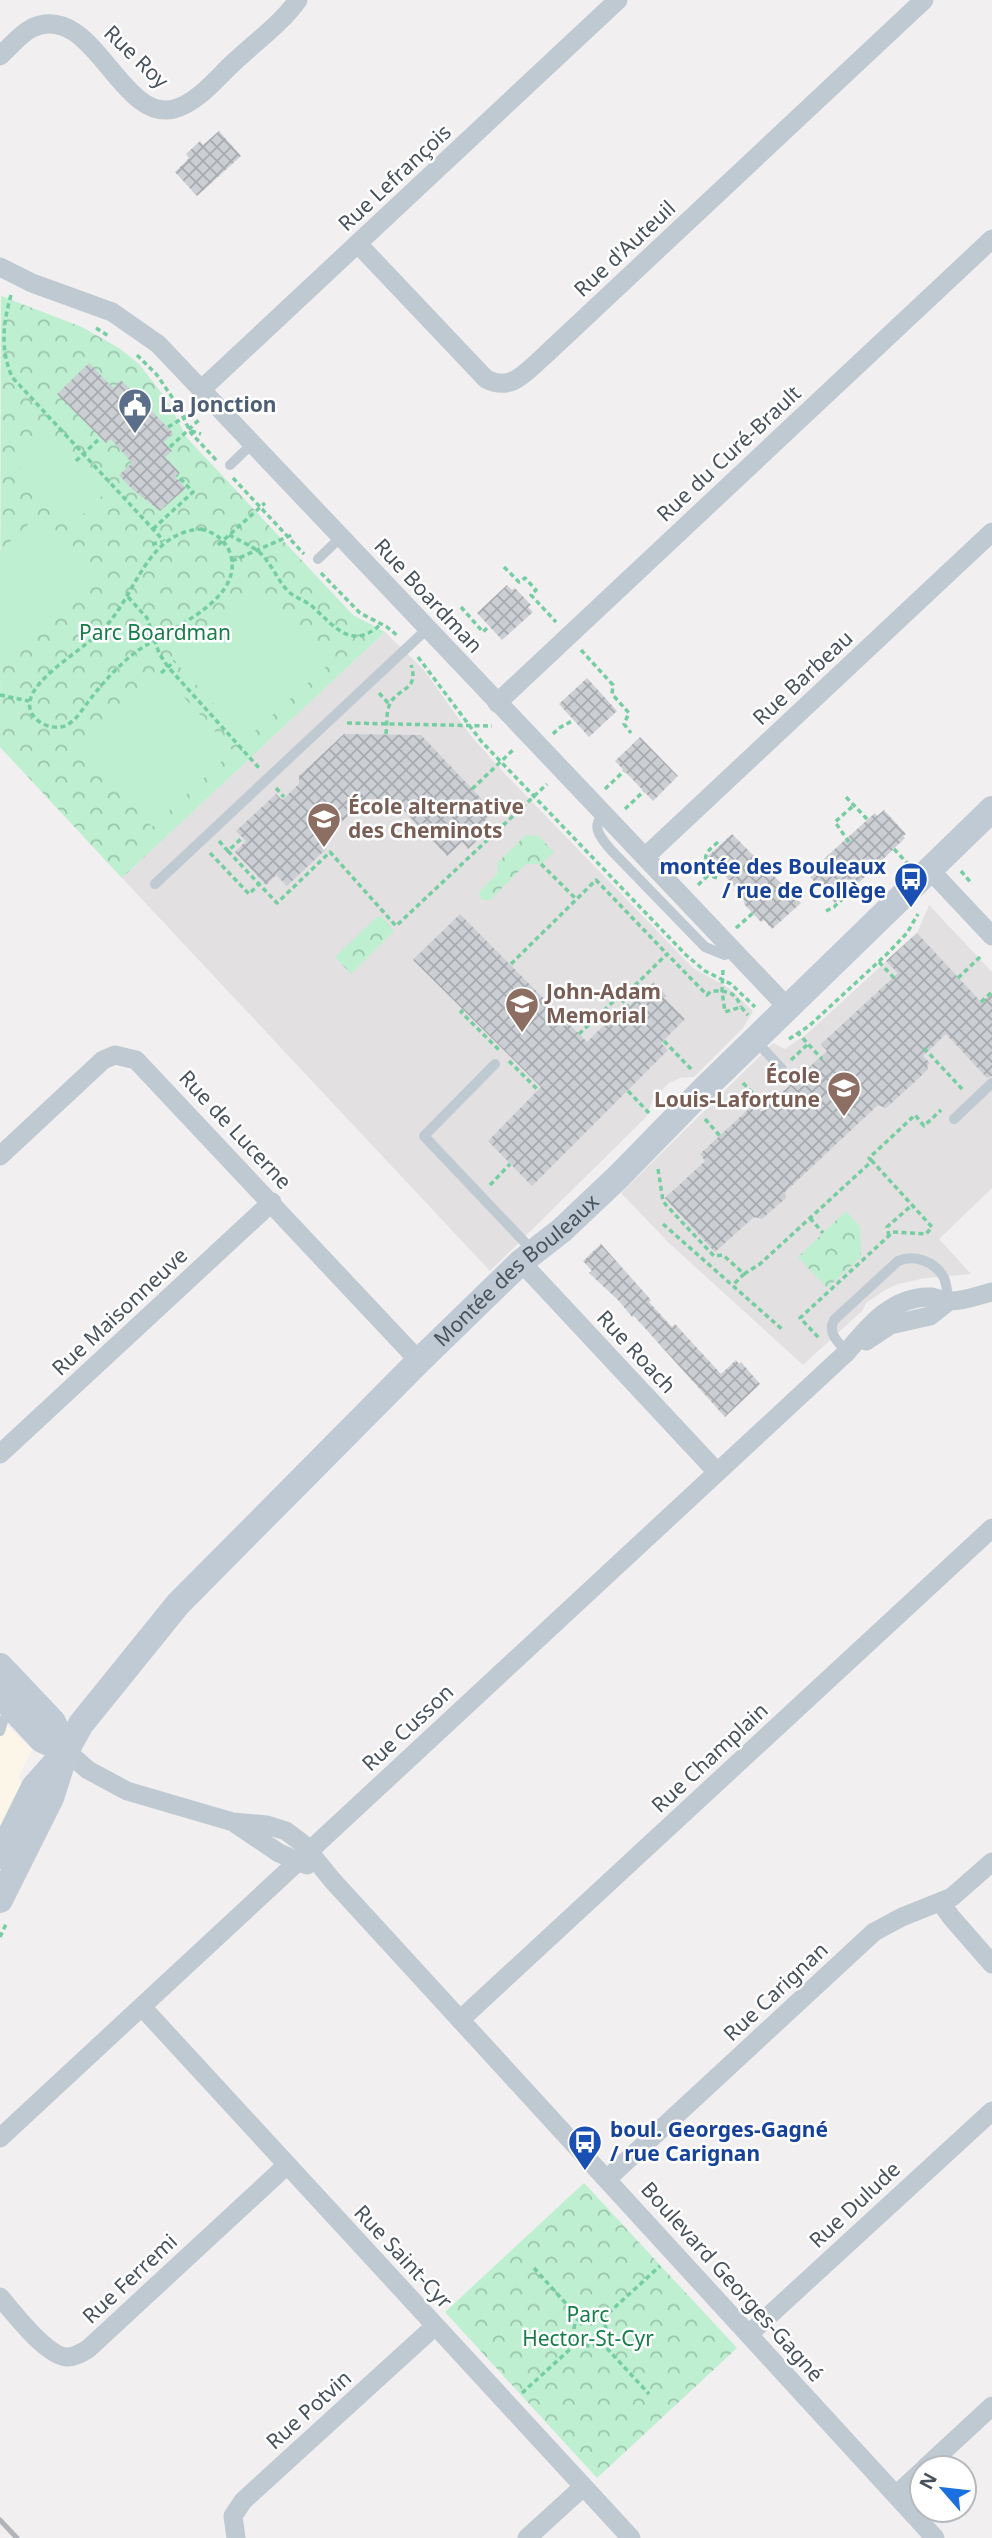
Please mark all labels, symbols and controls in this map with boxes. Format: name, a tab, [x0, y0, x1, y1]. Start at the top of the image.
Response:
street label: Rue Roy	[98, 19, 175, 94]
street label: Rue Lefrançois	[332, 118, 457, 237]
street label: Rue d'Auteuil	[568, 194, 681, 303]
street label: Rue du Curé-Brault	[650, 379, 807, 527]
public building icon: La Jonction	[116, 386, 154, 435]
place label: La Jonction	[160, 390, 277, 418]
street label: Rue Boardman	[368, 532, 489, 659]
park label: Parc Boardman	[79, 618, 231, 646]
street label: Rue Barbeau	[746, 624, 858, 731]
place label: École alternative des Cheminots	[348, 792, 524, 844]
school or university icon: École alternative des Cheminots	[305, 800, 343, 849]
place label: montée des Bouleaux / rue de Collège	[659, 852, 887, 904]
bus stop icon: montée des Bouleaux / rue de Collège	[892, 860, 930, 909]
place label: John-Adam Memorial	[544, 977, 661, 1029]
school or university icon: John-Adam Memorial	[503, 985, 541, 1034]
place label: École Louis-Lafortune	[654, 1061, 820, 1113]
street label: Rue de Lucerne	[173, 1064, 298, 1195]
school or university icon: École Louis-Lafortune	[825, 1069, 863, 1118]
street label: Montée des Bouleaux	[427, 1187, 605, 1352]
street label: Rue Maisonneuve	[46, 1241, 193, 1381]
street label: Rue Roach	[591, 1304, 682, 1399]
street label: Rue Cusson	[356, 1678, 459, 1777]
street label: Rue Champlain	[645, 1696, 774, 1818]
street label: Rue Carignan	[717, 1936, 834, 2047]
place label: boul. Georges-Gagné / rue Carignan	[610, 2115, 828, 2167]
bus stop icon: boul. Georges-Gagné / rue Carignan	[566, 2123, 604, 2172]
street label: Rue Dulude	[803, 2155, 906, 2254]
street label: Boulevard Georges-Gagné	[635, 2175, 830, 2387]
street label: Rue Saint-Cyr	[348, 2198, 459, 2314]
street label: Rue Ferremi	[76, 2227, 183, 2329]
park label: Parc Hector-St-Cyr	[522, 2300, 654, 2352]
street label: Rue Potvin	[260, 2364, 357, 2455]
north arrow	[908, 2454, 978, 2524]
text: N	[913, 2468, 943, 2494]

